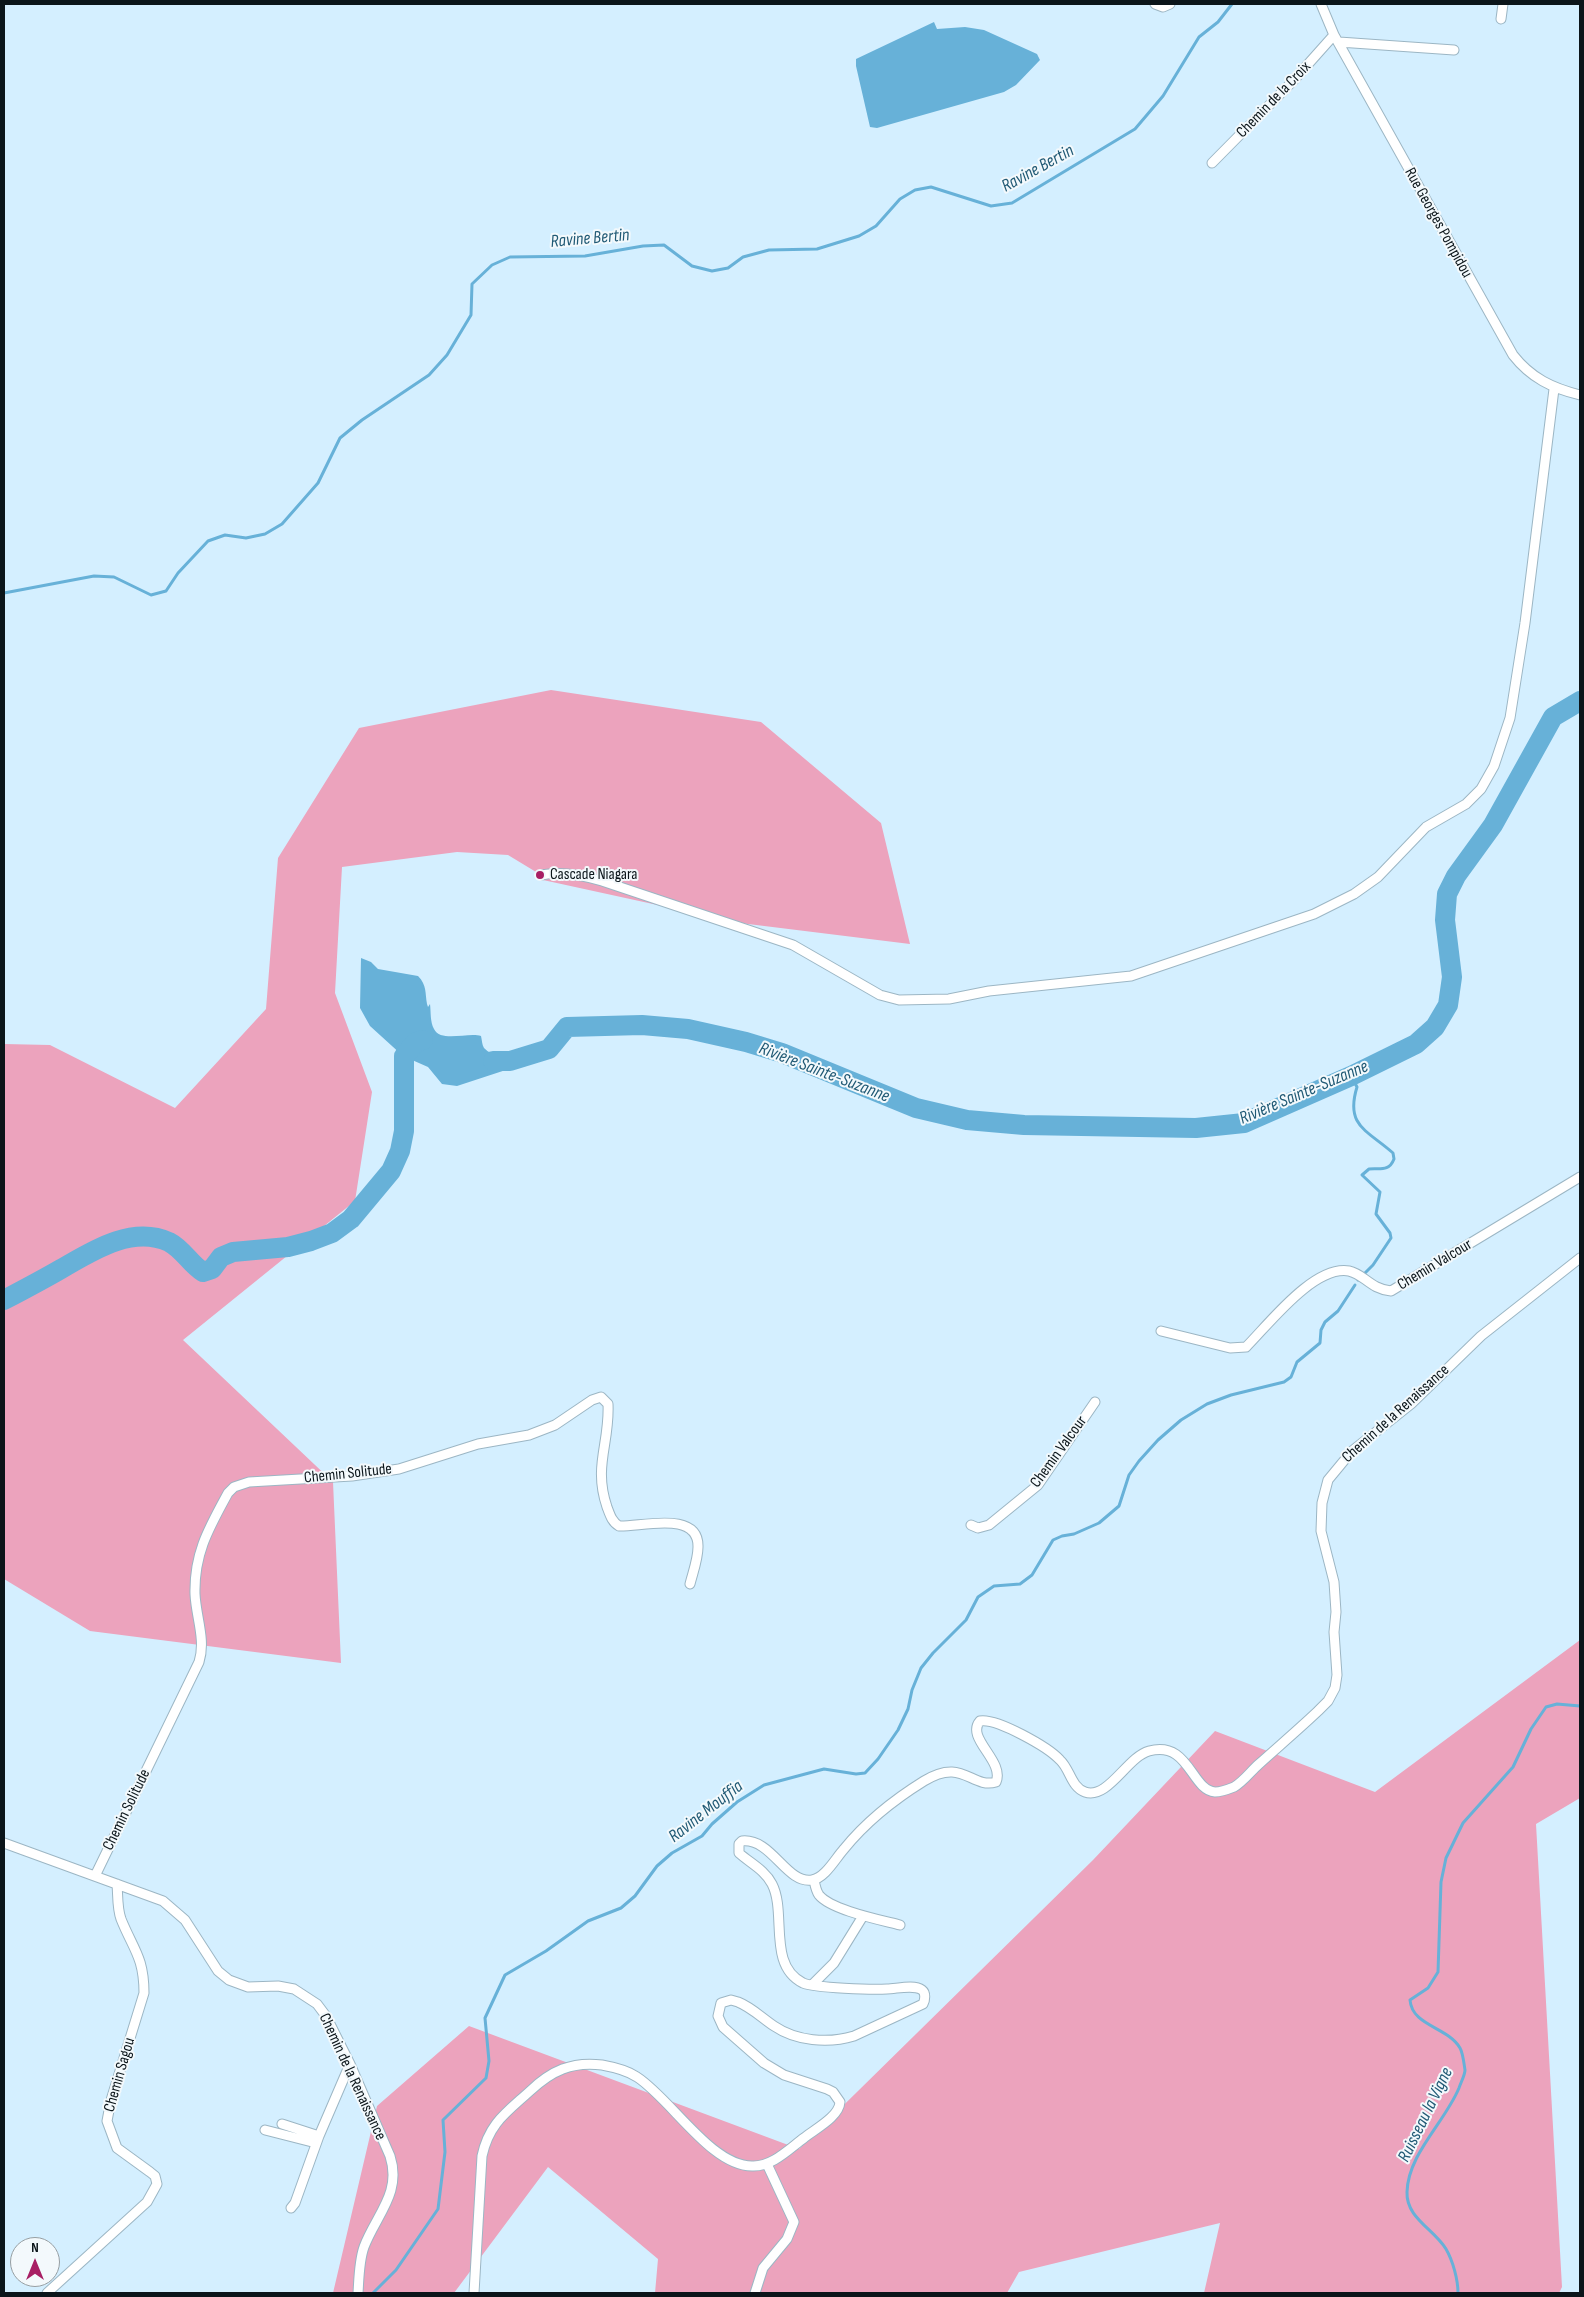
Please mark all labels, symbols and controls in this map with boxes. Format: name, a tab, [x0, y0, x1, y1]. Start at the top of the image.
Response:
street label: Chemin de la Croix	[1233, 58, 1315, 142]
water label: Ravine Bertin	[998, 140, 1078, 198]
street label: Rue Georges Pompidou	[1400, 165, 1476, 281]
water label: Ravine Bertin	[550, 225, 630, 253]
place label: Cascade Niagara	[550, 865, 638, 885]
marker: Cascade Niagara	[534, 869, 546, 881]
water label: Rivière Sainte-Suzanne	[756, 1038, 892, 1108]
water label: Rivière Sainte-Suzanne	[1236, 1056, 1372, 1130]
street label: Chemin Valcour	[1394, 1235, 1476, 1295]
street label: Chemin de la Renaissance	[1338, 1361, 1454, 1467]
street label: Chemin Valcour	[1027, 1412, 1091, 1492]
street label: Chemin Solitude	[303, 1460, 393, 1488]
street label: Chemin Solitude	[99, 1766, 155, 1854]
water label: Ravine Mouffia	[664, 1776, 748, 1848]
street label: Chemin de la Renaissance	[314, 2011, 390, 2143]
street label: Chemin Sagou	[100, 2036, 140, 2114]
water label: Ruisseau la Vigne	[1394, 2064, 1458, 2166]
north arrow	[10, 2237, 60, 2287]
text: N	[31, 2239, 39, 2256]

